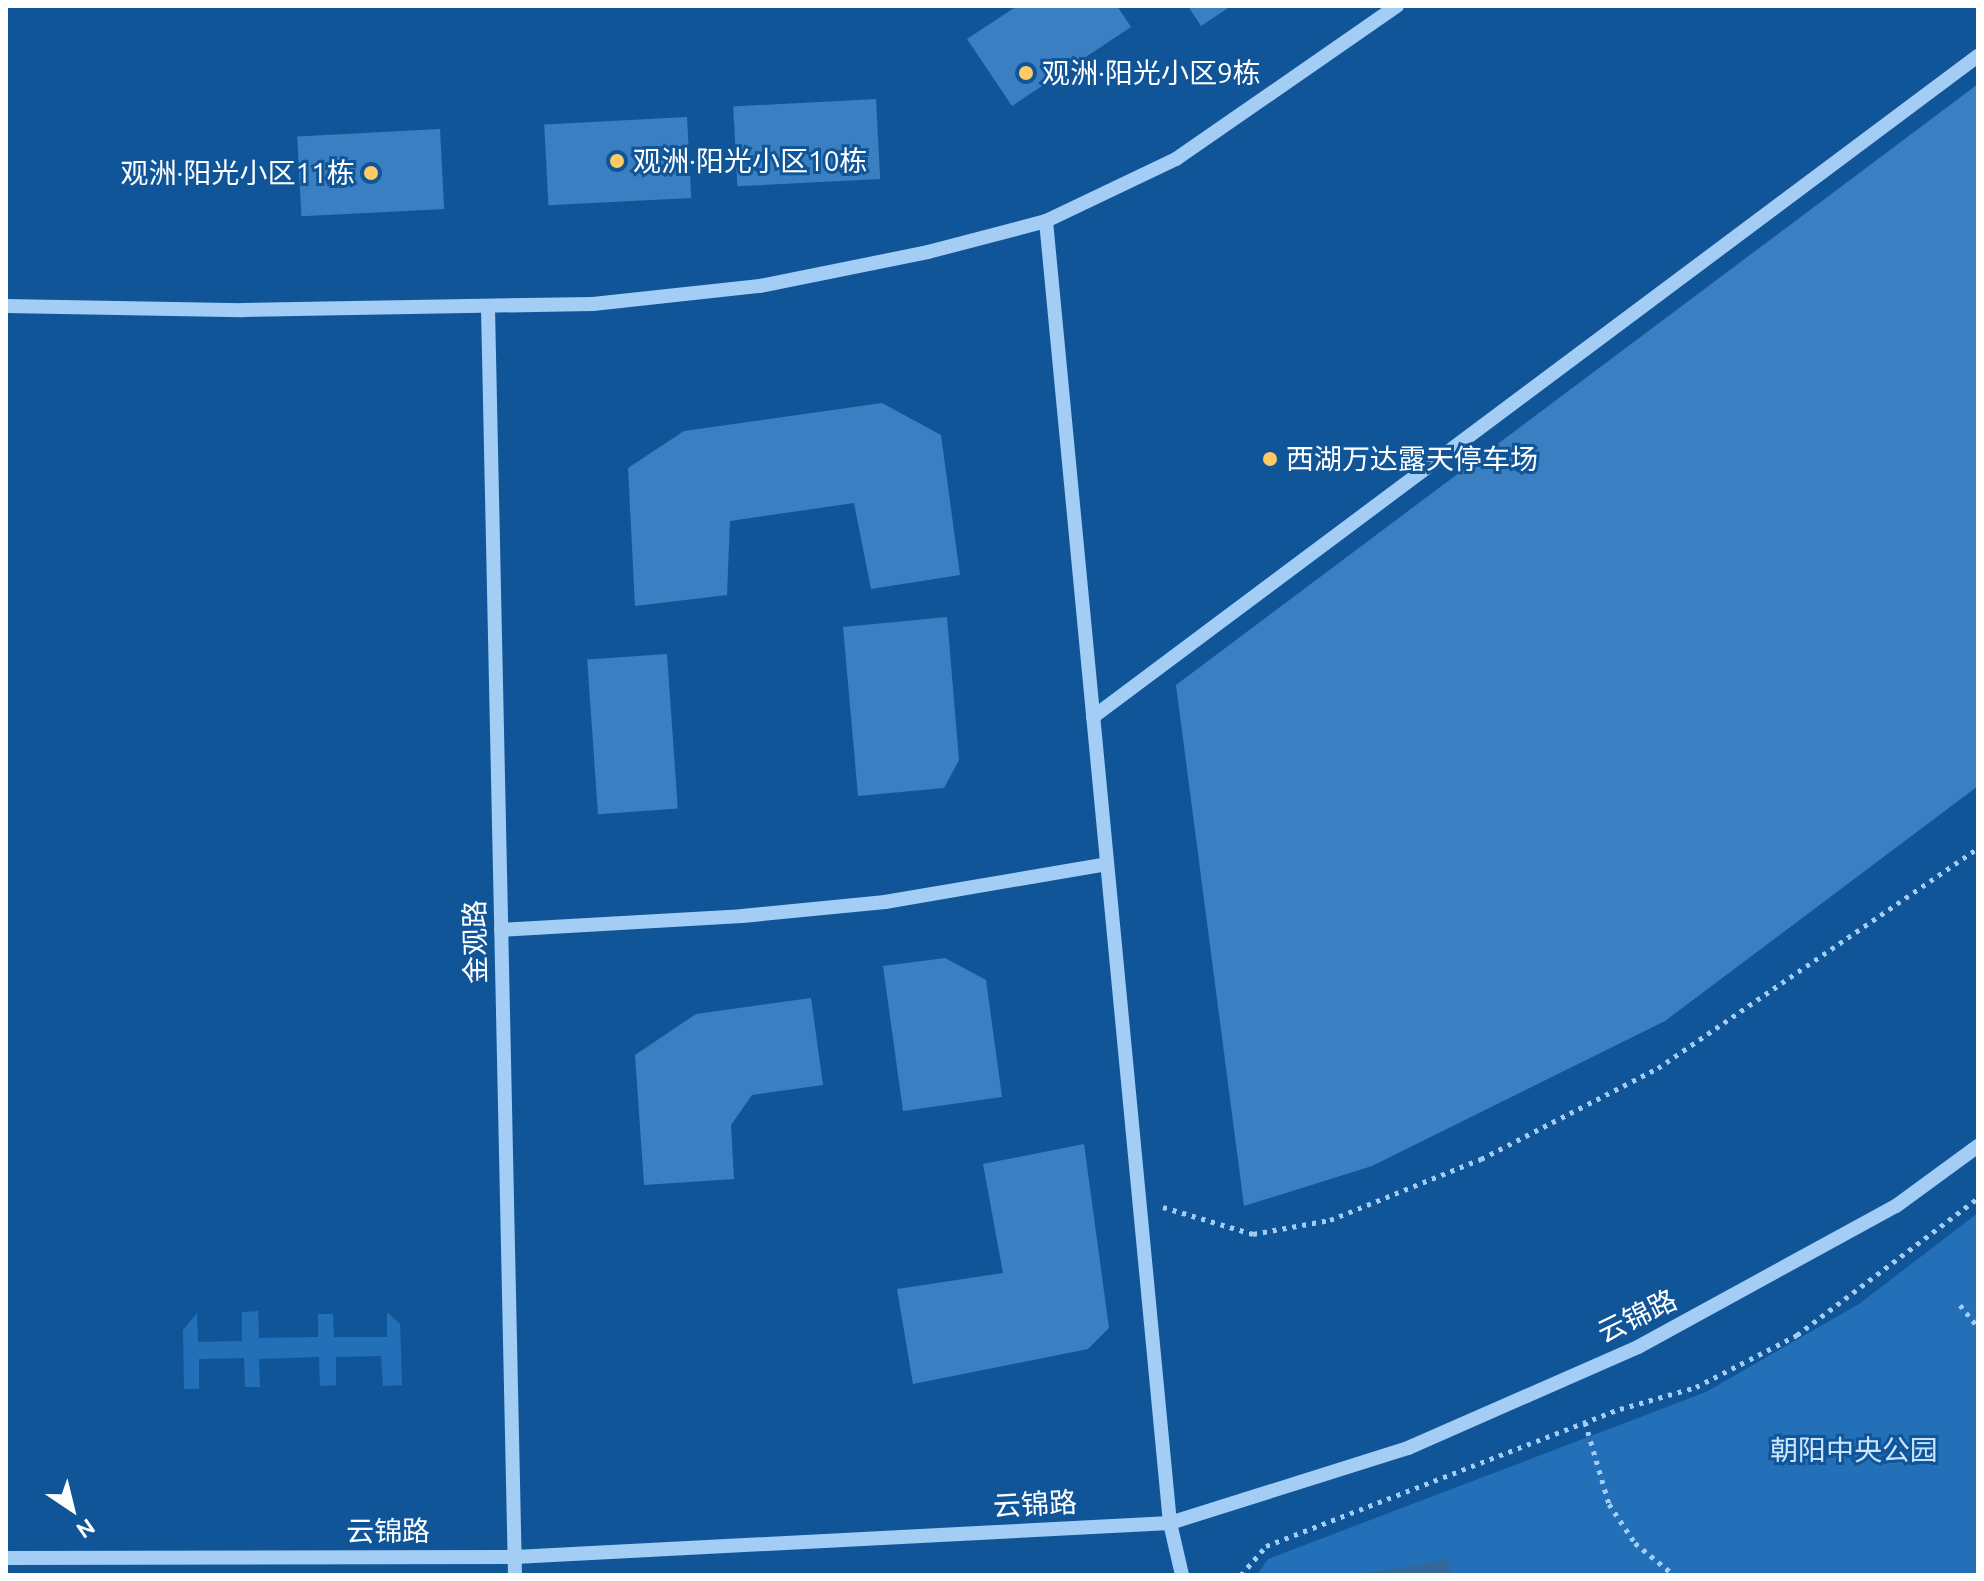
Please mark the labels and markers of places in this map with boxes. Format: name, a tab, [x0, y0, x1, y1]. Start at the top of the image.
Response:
place label: 观洲·阳光小区9栋	[1042, 56, 1261, 90]
marker: 观洲·阳光小区9栋	[1017, 64, 1035, 82]
place label: 观洲·阳光小区10栋	[633, 144, 867, 178]
marker: 观洲·阳光小区10栋	[608, 152, 626, 170]
place label: 观洲·阳光小区11栋	[121, 156, 355, 190]
marker: 观洲·阳光小区11栋	[362, 164, 380, 182]
place label: 西湖万达露天停车场	[1286, 442, 1538, 476]
marker: 西湖万达露天停车场	[1261, 450, 1279, 468]

